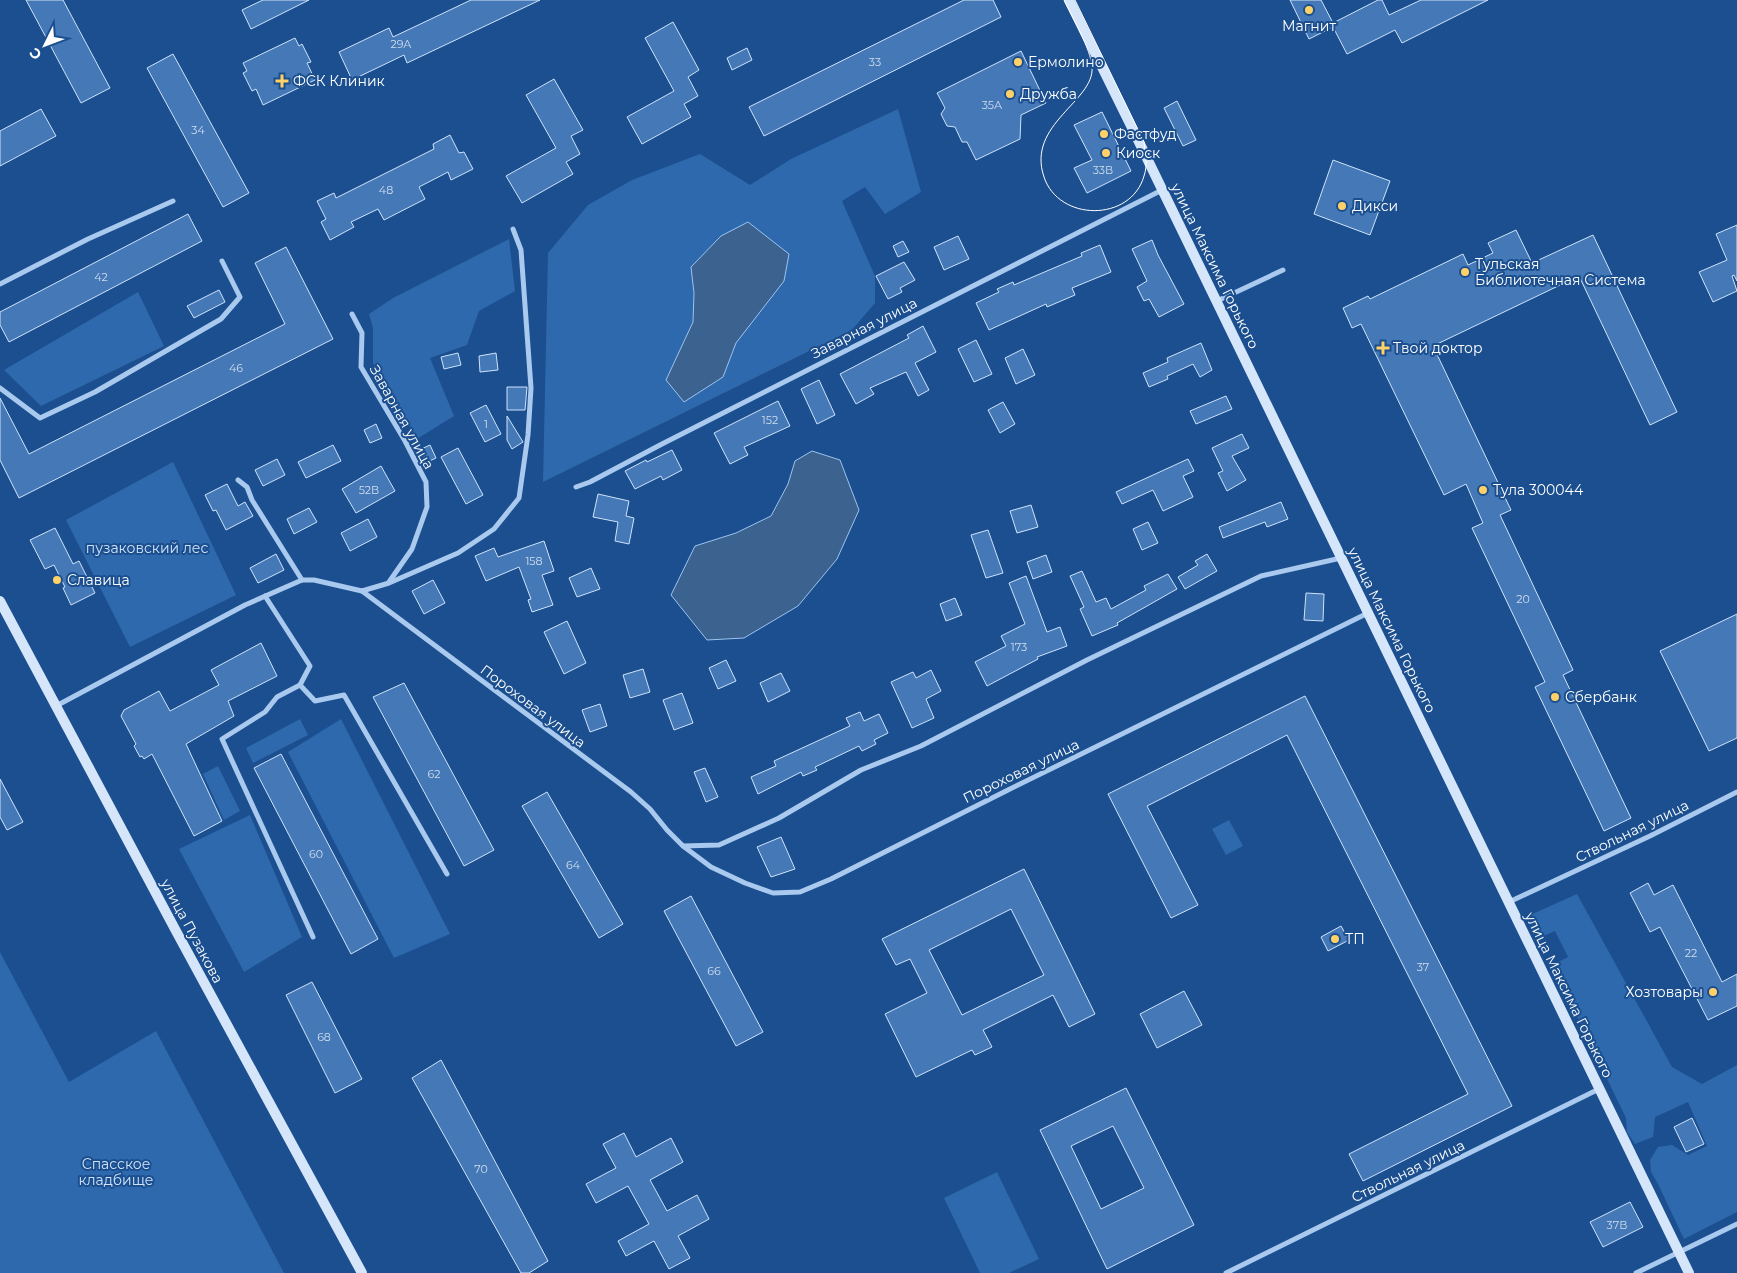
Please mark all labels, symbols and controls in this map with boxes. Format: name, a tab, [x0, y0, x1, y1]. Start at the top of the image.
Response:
marker: Магнит	[1303, 4, 1315, 16]
place label: Магнит	[1282, 17, 1336, 35]
north arrow	[20, 20, 70, 70]
house number: 29А	[390, 37, 412, 51]
text: С	[25, 44, 45, 64]
place label: Ермолино	[1028, 53, 1104, 71]
house number: 33	[869, 55, 881, 69]
marker: Ермолино	[1012, 56, 1024, 68]
place label: ФСК Клиник	[293, 72, 385, 90]
marker: ФСК Клиник	[275, 74, 289, 88]
place label: Дружба	[1020, 85, 1077, 103]
marker: Дружба	[1004, 88, 1016, 100]
house number: 35А	[982, 98, 1003, 112]
house number: 34	[191, 123, 205, 137]
place label: Фастфуд	[1114, 125, 1176, 143]
marker: Фастфуд	[1098, 128, 1110, 140]
place label: Киоск	[1116, 144, 1160, 162]
marker: Киоск	[1100, 147, 1112, 159]
house number: 33В	[1093, 163, 1113, 177]
street label: улица Максима Горького	[1167, 179, 1263, 352]
house number: 48	[379, 183, 393, 197]
place label: Дикси	[1352, 197, 1398, 215]
marker: Дикси	[1336, 200, 1348, 212]
place label: Тульская Библиотечная Система	[1475, 255, 1646, 289]
marker: Тульская Библиотечная Система	[1459, 266, 1471, 278]
house number: 42	[94, 270, 108, 284]
street label: Заварная улица	[808, 294, 920, 362]
place label: Твой доктор	[1393, 339, 1483, 357]
marker: Твой доктор	[1377, 342, 1389, 354]
house number: 46	[229, 361, 243, 375]
street label: Заварная улица	[366, 362, 438, 472]
house number: 152	[762, 413, 778, 427]
house number: 1	[484, 417, 488, 431]
place label: Тула 300044	[1493, 481, 1584, 499]
house number: 52В	[359, 483, 379, 497]
marker: Тула 300044	[1477, 484, 1489, 496]
park label: пузаковский лес	[86, 539, 208, 557]
street label: улица Максима Горького	[1344, 543, 1440, 716]
house number: 158	[525, 554, 543, 568]
place label: Славица	[67, 571, 130, 589]
marker: Славица	[51, 574, 63, 586]
house number: 20	[1516, 592, 1530, 606]
house number: 173	[1011, 640, 1027, 654]
street label: Пороховая улица	[477, 661, 589, 751]
place label: Сбербанк	[1565, 688, 1637, 706]
marker: Сбербанк	[1549, 691, 1561, 703]
street label: Пороховая улица	[960, 735, 1082, 807]
house number: 62	[428, 767, 440, 781]
street label: Ствольная улица	[1572, 796, 1692, 866]
house number: 60	[309, 847, 323, 861]
house number: 64	[566, 858, 581, 872]
street label: улица Пузакова	[156, 875, 227, 986]
street label: улица Максима Горького	[1521, 908, 1617, 1081]
place label: ТП	[1345, 930, 1365, 948]
marker: ТП	[1329, 933, 1341, 945]
house number: 22	[1685, 946, 1697, 960]
house number: 37	[1417, 960, 1429, 974]
house number: 66	[707, 964, 721, 978]
place label: Хозтовары	[1625, 983, 1703, 1001]
marker: Хозтовары	[1707, 986, 1719, 998]
house number: 68	[317, 1030, 331, 1044]
street label: Ствольная улица	[1348, 1136, 1468, 1206]
park label: Спасское кладбище	[79, 1155, 153, 1189]
house number: 70	[474, 1162, 488, 1176]
house number: 37В	[1607, 1218, 1627, 1232]

